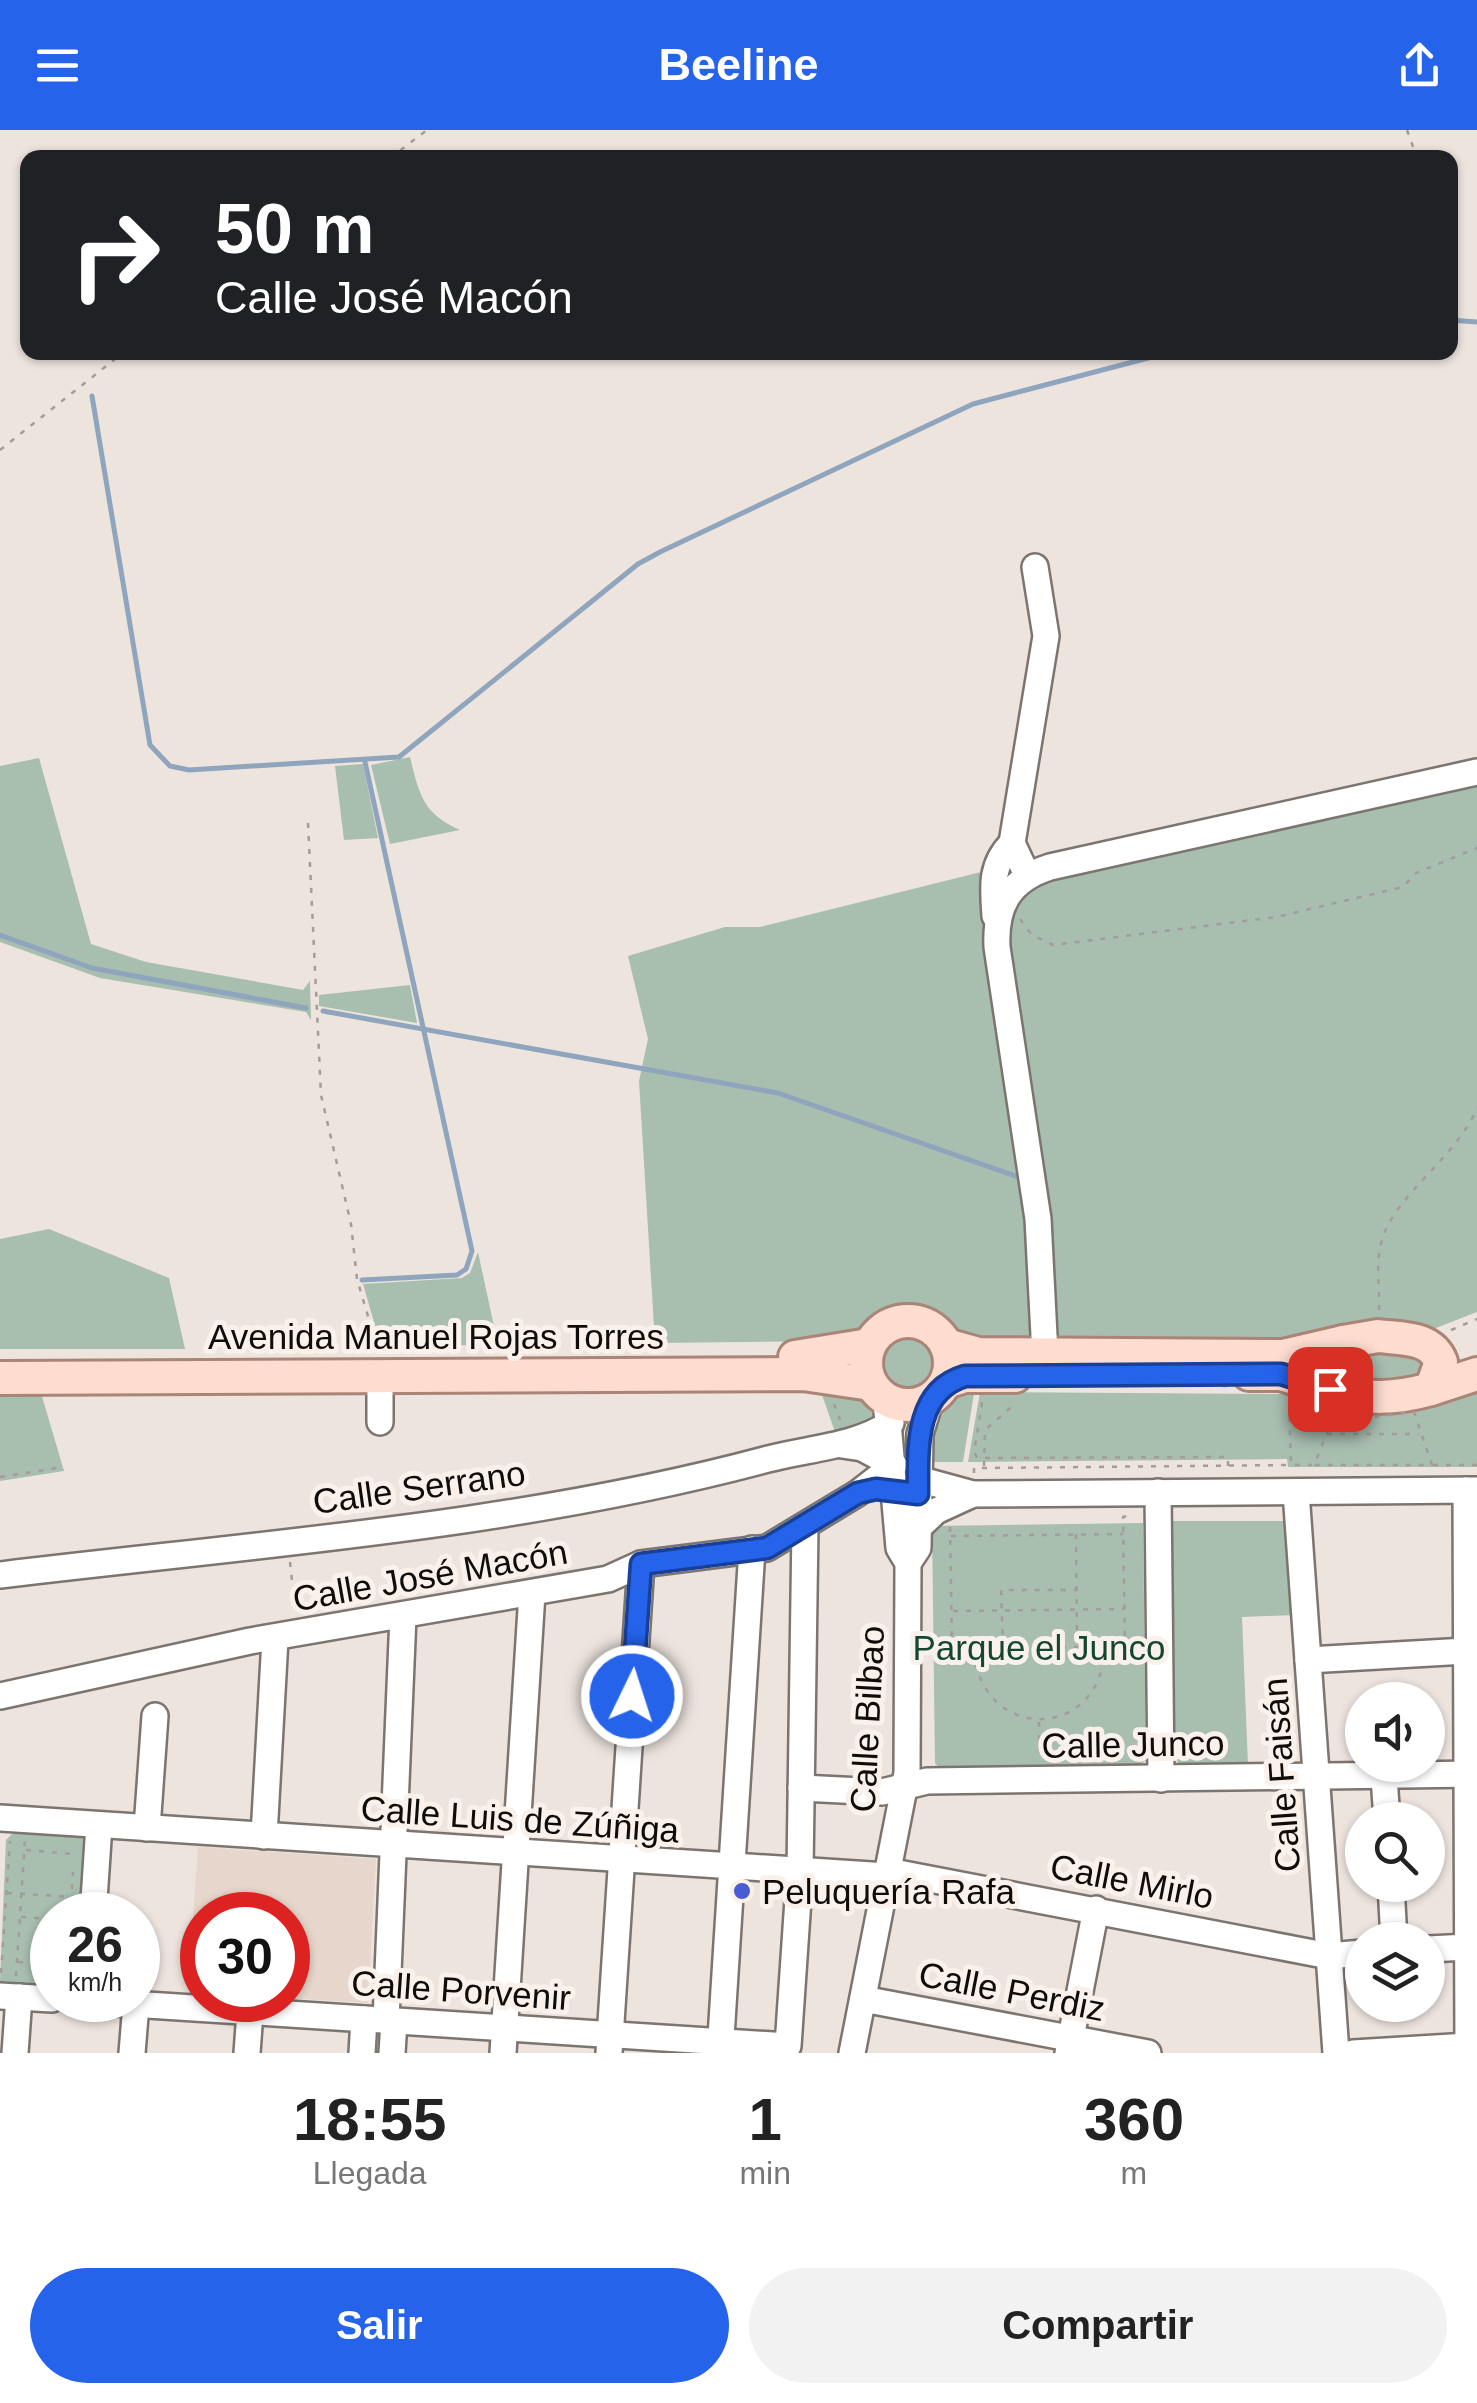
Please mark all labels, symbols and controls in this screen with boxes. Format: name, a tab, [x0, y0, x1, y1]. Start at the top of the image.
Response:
icon: menu	[30, 38, 85, 93]
icon: share	[1392, 38, 1447, 93]
text: Beeline	[658, 39, 819, 90]
icon: right	[50, 190, 180, 320]
text: 50 m	[215, 190, 375, 268]
text: Calle José Macón	[215, 272, 573, 323]
street label: Avenida Manuel Rojas Torres	[208, 1317, 664, 1356]
pin	[1288, 1347, 1373, 1432]
icon: arrive	[1303, 1362, 1358, 1417]
street label: Calle Serrano	[310, 1453, 528, 1521]
street label: Calle José Macón	[290, 1532, 570, 1618]
street label: Calle Bilbao	[843, 1625, 891, 1813]
park label: Parque el Junco	[913, 1628, 1165, 1667]
position arrow	[580, 1644, 684, 1748]
street label: Calle Faisán	[1255, 1677, 1307, 1873]
map controls	[1345, 1682, 1445, 2022]
button: sound	[1345, 1682, 1445, 1782]
street label: Calle Junco	[1041, 1723, 1225, 1765]
street label: Calle Luis de Zúñiga	[359, 1788, 681, 1850]
button: search	[1345, 1802, 1445, 1902]
street label: Calle Mirlo	[1047, 1846, 1217, 1916]
place label: Peluquería Rafa	[762, 1872, 1015, 1911]
marker: Peluquería Rafa	[731, 1880, 753, 1902]
speed limit sign: 30	[180, 1892, 310, 2022]
text: 26	[67, 1917, 123, 1973]
button: layers	[1345, 1922, 1445, 2022]
street label: Calle Perdiz	[916, 1954, 1108, 2028]
street label: Calle Porvenir	[350, 1963, 572, 2017]
text: km/h	[68, 1968, 122, 1996]
text: 18:55	[293, 2086, 446, 2153]
text: 1	[748, 2086, 782, 2153]
text: 360	[1084, 2086, 1184, 2153]
text: Llegada	[313, 2155, 427, 2191]
text: min	[739, 2155, 791, 2191]
text: m	[1121, 2155, 1147, 2191]
button: Salir	[30, 2268, 729, 2383]
button: Compartir	[749, 2268, 1447, 2383]

